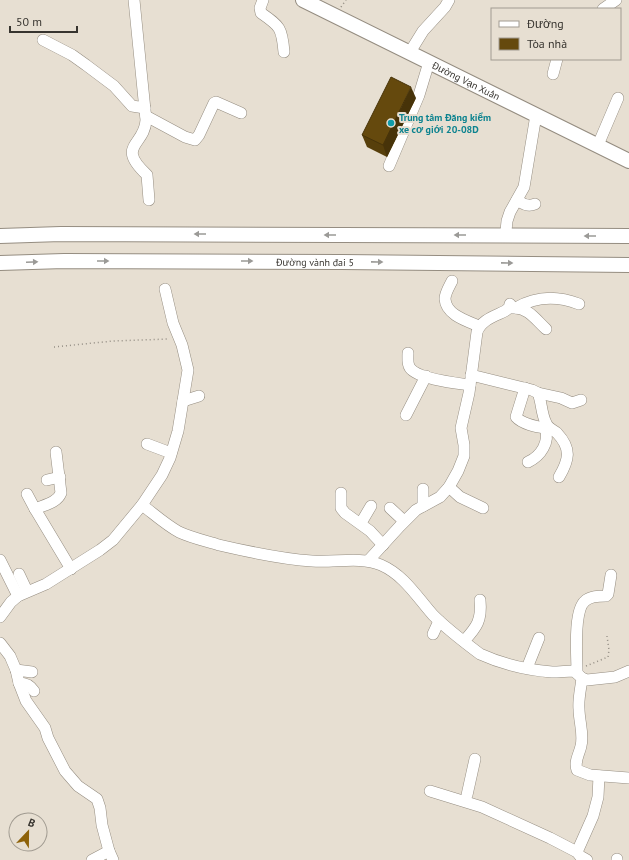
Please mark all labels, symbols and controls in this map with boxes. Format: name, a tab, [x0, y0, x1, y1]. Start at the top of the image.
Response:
scale bar	[10, 8, 77, 34]
legend	[491, 8, 621, 60]
text: 50 m	[16, 14, 42, 29]
text: Đường	[526, 16, 564, 31]
text: Tòa nhà	[527, 36, 567, 51]
street label: Đường Vạn Xuân	[429, 58, 502, 103]
place label: Trung tâm Đăng kiểm xe cơ giới 20-08D	[399, 111, 491, 136]
marker: Trung tâm Đăng kiểm xe cơ giới 20-08D	[386, 118, 396, 128]
one-way arrow	[193, 231, 206, 237]
one-way arrow	[323, 232, 336, 238]
one-way arrow	[453, 232, 466, 238]
one-way arrow	[583, 233, 596, 239]
street label: Đường vành đai 5	[275, 256, 354, 269]
one-way arrow	[97, 258, 110, 264]
one-way arrow	[241, 258, 254, 264]
one-way arrow	[26, 259, 39, 265]
one-way arrow	[371, 259, 384, 265]
one-way arrow	[501, 260, 514, 266]
north arrow	[8, 812, 48, 852]
text: B	[26, 815, 38, 831]

